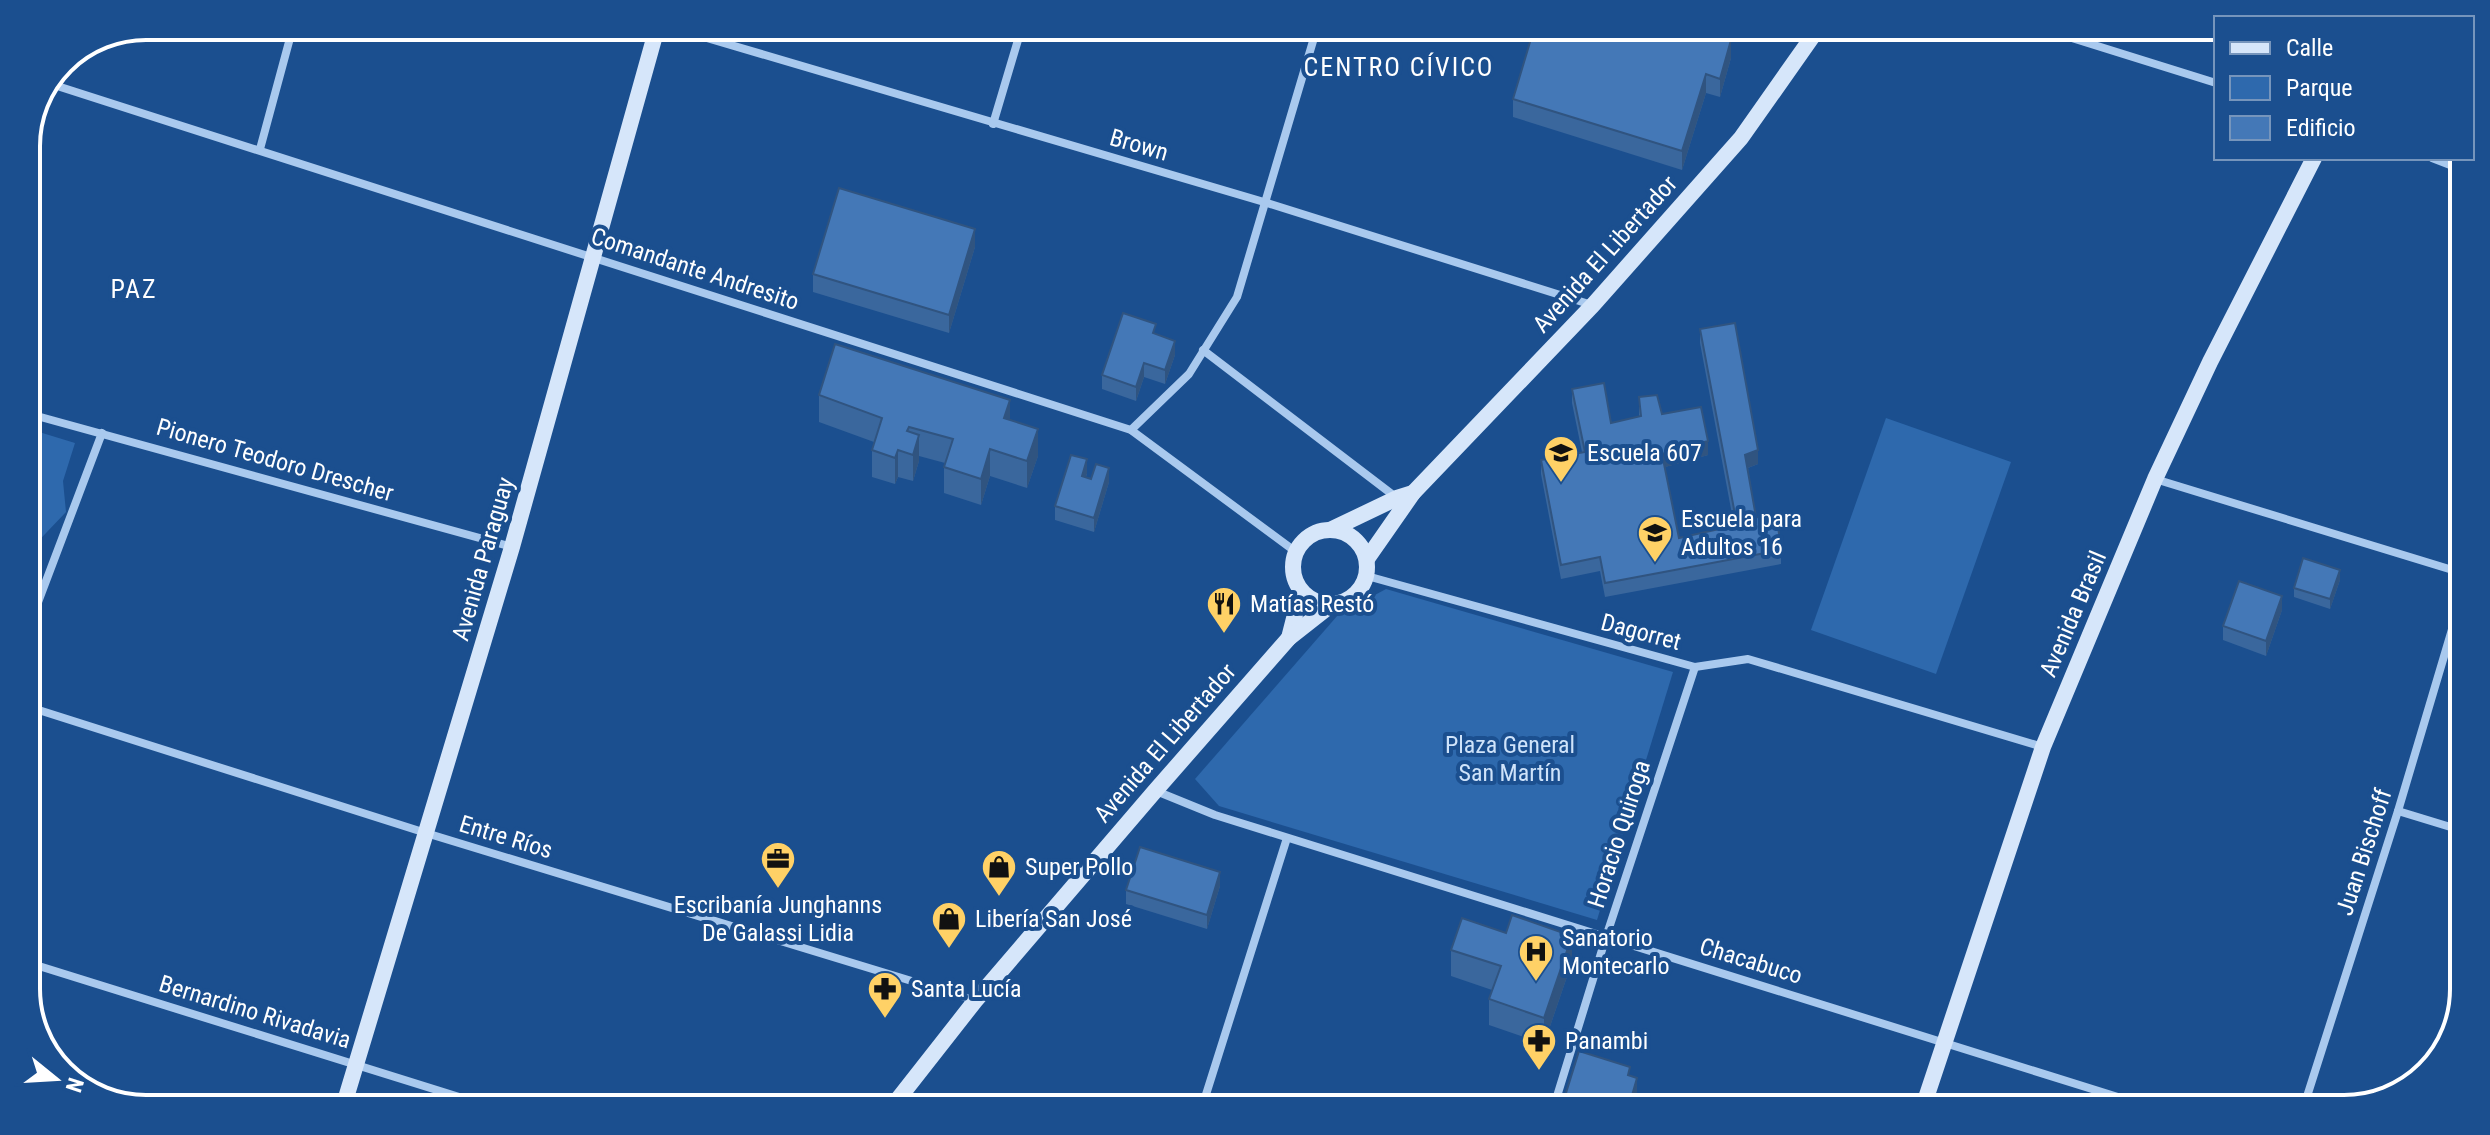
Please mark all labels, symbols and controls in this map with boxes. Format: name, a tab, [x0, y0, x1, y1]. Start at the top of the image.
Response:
legend	[2214, 16, 2474, 160]
text: Calle	[2286, 34, 2333, 62]
district label: CENTRO CÍVICO	[1303, 52, 1495, 82]
text: Parque	[2286, 74, 2353, 102]
text: Edificio	[2286, 114, 2356, 142]
street label: Brown	[1107, 123, 1171, 167]
street label: Avenida El Libertador	[1527, 170, 1683, 338]
street label: Comandante Andresito	[588, 222, 802, 316]
district label: PAZ	[110, 274, 158, 304]
street label: Pionero Teodoro Drescher	[153, 413, 397, 507]
school or university icon: Escuela 607	[1542, 434, 1580, 484]
place label: Escuela 607	[1587, 439, 1702, 467]
street label: Avenida Paraguay	[446, 474, 520, 644]
place label: Escuela para Adultos 16	[1681, 505, 1802, 561]
school or university icon: Escuela para Adultos 16	[1636, 514, 1674, 564]
street label: Avenida Brasil	[2034, 547, 2112, 681]
restaurant icon: Matías Restó	[1205, 585, 1243, 635]
place label: Matías Restó	[1250, 590, 1374, 618]
street label: Dagorret	[1598, 608, 1684, 656]
street label: Avenida El Libertador	[1088, 658, 1242, 828]
park label: Plaza General San Martín	[1445, 731, 1575, 787]
street label: Horacio Quiroga	[1582, 757, 1656, 911]
street label: Juan Bischoff	[2330, 785, 2398, 919]
street label: Entre Ríos	[456, 810, 556, 864]
office icon: Escribanía Junghanns De Galassi Lidia	[759, 840, 797, 890]
shop icon: Super Pollo	[980, 848, 1018, 898]
place label: Super Pollo	[1025, 853, 1133, 881]
place label: Escribanía Junghanns De Galassi Lidia	[674, 891, 882, 947]
shop icon: Libería San José	[930, 900, 968, 950]
place label: Libería San José	[975, 905, 1132, 933]
place label: Sanatorio Montecarlo	[1562, 924, 1670, 980]
street label: Chacabuco	[1696, 932, 1806, 990]
hospital icon: Sanatorio Montecarlo	[1517, 933, 1555, 983]
street label: Bernardino Rivadavia	[156, 970, 354, 1054]
pharmacy icon: Santa Lucía	[866, 970, 904, 1020]
place label: Santa Lucía	[911, 975, 1021, 1003]
pharmacy icon: Panambi	[1520, 1022, 1558, 1072]
place label: Panambi	[1565, 1027, 1648, 1055]
north arrow	[16, 1039, 96, 1119]
text: N	[61, 1075, 89, 1095]

